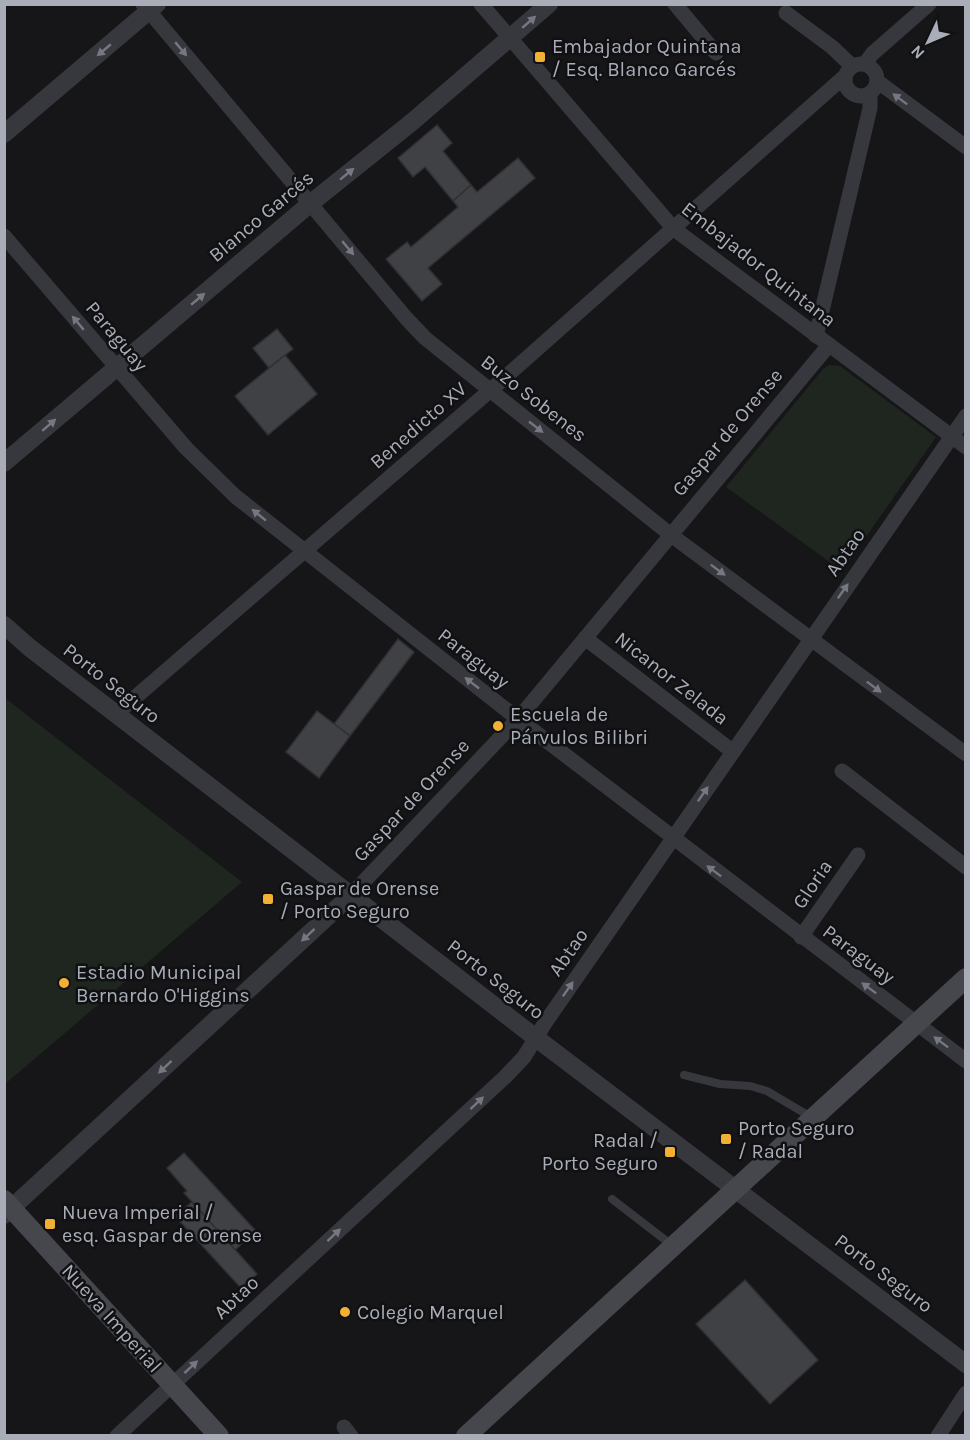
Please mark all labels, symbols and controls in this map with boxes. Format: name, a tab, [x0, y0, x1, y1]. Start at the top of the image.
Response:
north arrow	[898, 12, 958, 72]
one-way arrow	[521, 16, 536, 29]
place label: Embajador Quintana / Esq. Blanco Garcés	[552, 35, 742, 81]
one-way arrow	[174, 41, 187, 57]
text: N	[907, 41, 928, 63]
one-way arrow	[96, 43, 112, 56]
marker: Embajador Quintana / Esq. Blanco Garcés	[533, 50, 547, 64]
one-way arrow	[893, 93, 908, 105]
street label: Blanco Garcés	[204, 166, 318, 267]
one-way arrow	[339, 167, 355, 180]
street label: Embajador Quintana	[677, 197, 840, 332]
one-way arrow	[341, 240, 354, 255]
one-way arrow	[190, 293, 205, 306]
street label: Paraguay	[81, 297, 152, 376]
one-way arrow	[72, 315, 85, 331]
street label: Buzo Sobenes	[476, 350, 591, 447]
street label: Gaspar de Orense	[667, 364, 787, 501]
street label: Benedicto XV	[365, 377, 471, 474]
one-way arrow	[41, 419, 56, 432]
one-way arrow	[528, 420, 544, 433]
one-way arrow	[251, 508, 267, 521]
street label: Abtao	[821, 524, 870, 581]
one-way arrow	[711, 563, 726, 575]
one-way arrow	[837, 583, 849, 599]
street label: Paraguay	[433, 623, 514, 693]
street label: Nicanor Zelada	[610, 627, 733, 730]
street label: Porto Seguro	[59, 639, 165, 728]
one-way arrow	[464, 678, 479, 690]
one-way arrow	[867, 680, 882, 692]
place label: Escuela de Párvulos Bilibri	[510, 703, 648, 749]
marker: Escuela de Párvulos Bilibri	[491, 719, 505, 733]
street label: Gaspar de Orense	[349, 734, 474, 866]
one-way arrow	[697, 787, 709, 803]
street label: Gloria	[788, 856, 837, 913]
one-way arrow	[706, 865, 721, 877]
place label: Gaspar de Orense / Porto Seguro	[280, 877, 439, 923]
marker: Gaspar de Orense / Porto Seguro	[261, 892, 275, 906]
street label: Paraguay	[818, 920, 899, 989]
street label: Abtao	[544, 924, 593, 981]
one-way arrow	[301, 928, 316, 941]
street label: Porto Seguro	[443, 935, 549, 1024]
place label: Estadio Municipal Bernardo O'Higgins	[76, 961, 250, 1007]
marker: Estadio Municipal Bernardo O'Higgins	[57, 976, 71, 990]
one-way arrow	[562, 982, 574, 998]
one-way arrow	[862, 983, 877, 995]
one-way arrow	[933, 1037, 948, 1049]
one-way arrow	[157, 1060, 172, 1074]
one-way arrow	[469, 1097, 484, 1110]
place label: Porto Seguro / Radal	[738, 1117, 854, 1163]
place label: Radal / Porto Seguro	[542, 1129, 658, 1175]
marker: Porto Seguro / Radal	[719, 1132, 733, 1146]
marker: Radal / Porto Seguro	[663, 1145, 677, 1159]
place label: Nueva Imperial / esq. Gaspar de Orense	[62, 1201, 262, 1247]
marker: Nueva Imperial / esq. Gaspar de Orense	[43, 1217, 57, 1231]
one-way arrow	[326, 1229, 341, 1242]
street label: Porto Seguro	[830, 1229, 937, 1318]
street label: Nueva Imperial	[57, 1259, 166, 1377]
street label: Abtao	[209, 1271, 263, 1324]
place label: Colegio Marquel	[357, 1301, 504, 1324]
marker: Colegio Marquel	[338, 1305, 352, 1319]
one-way arrow	[183, 1360, 198, 1374]

